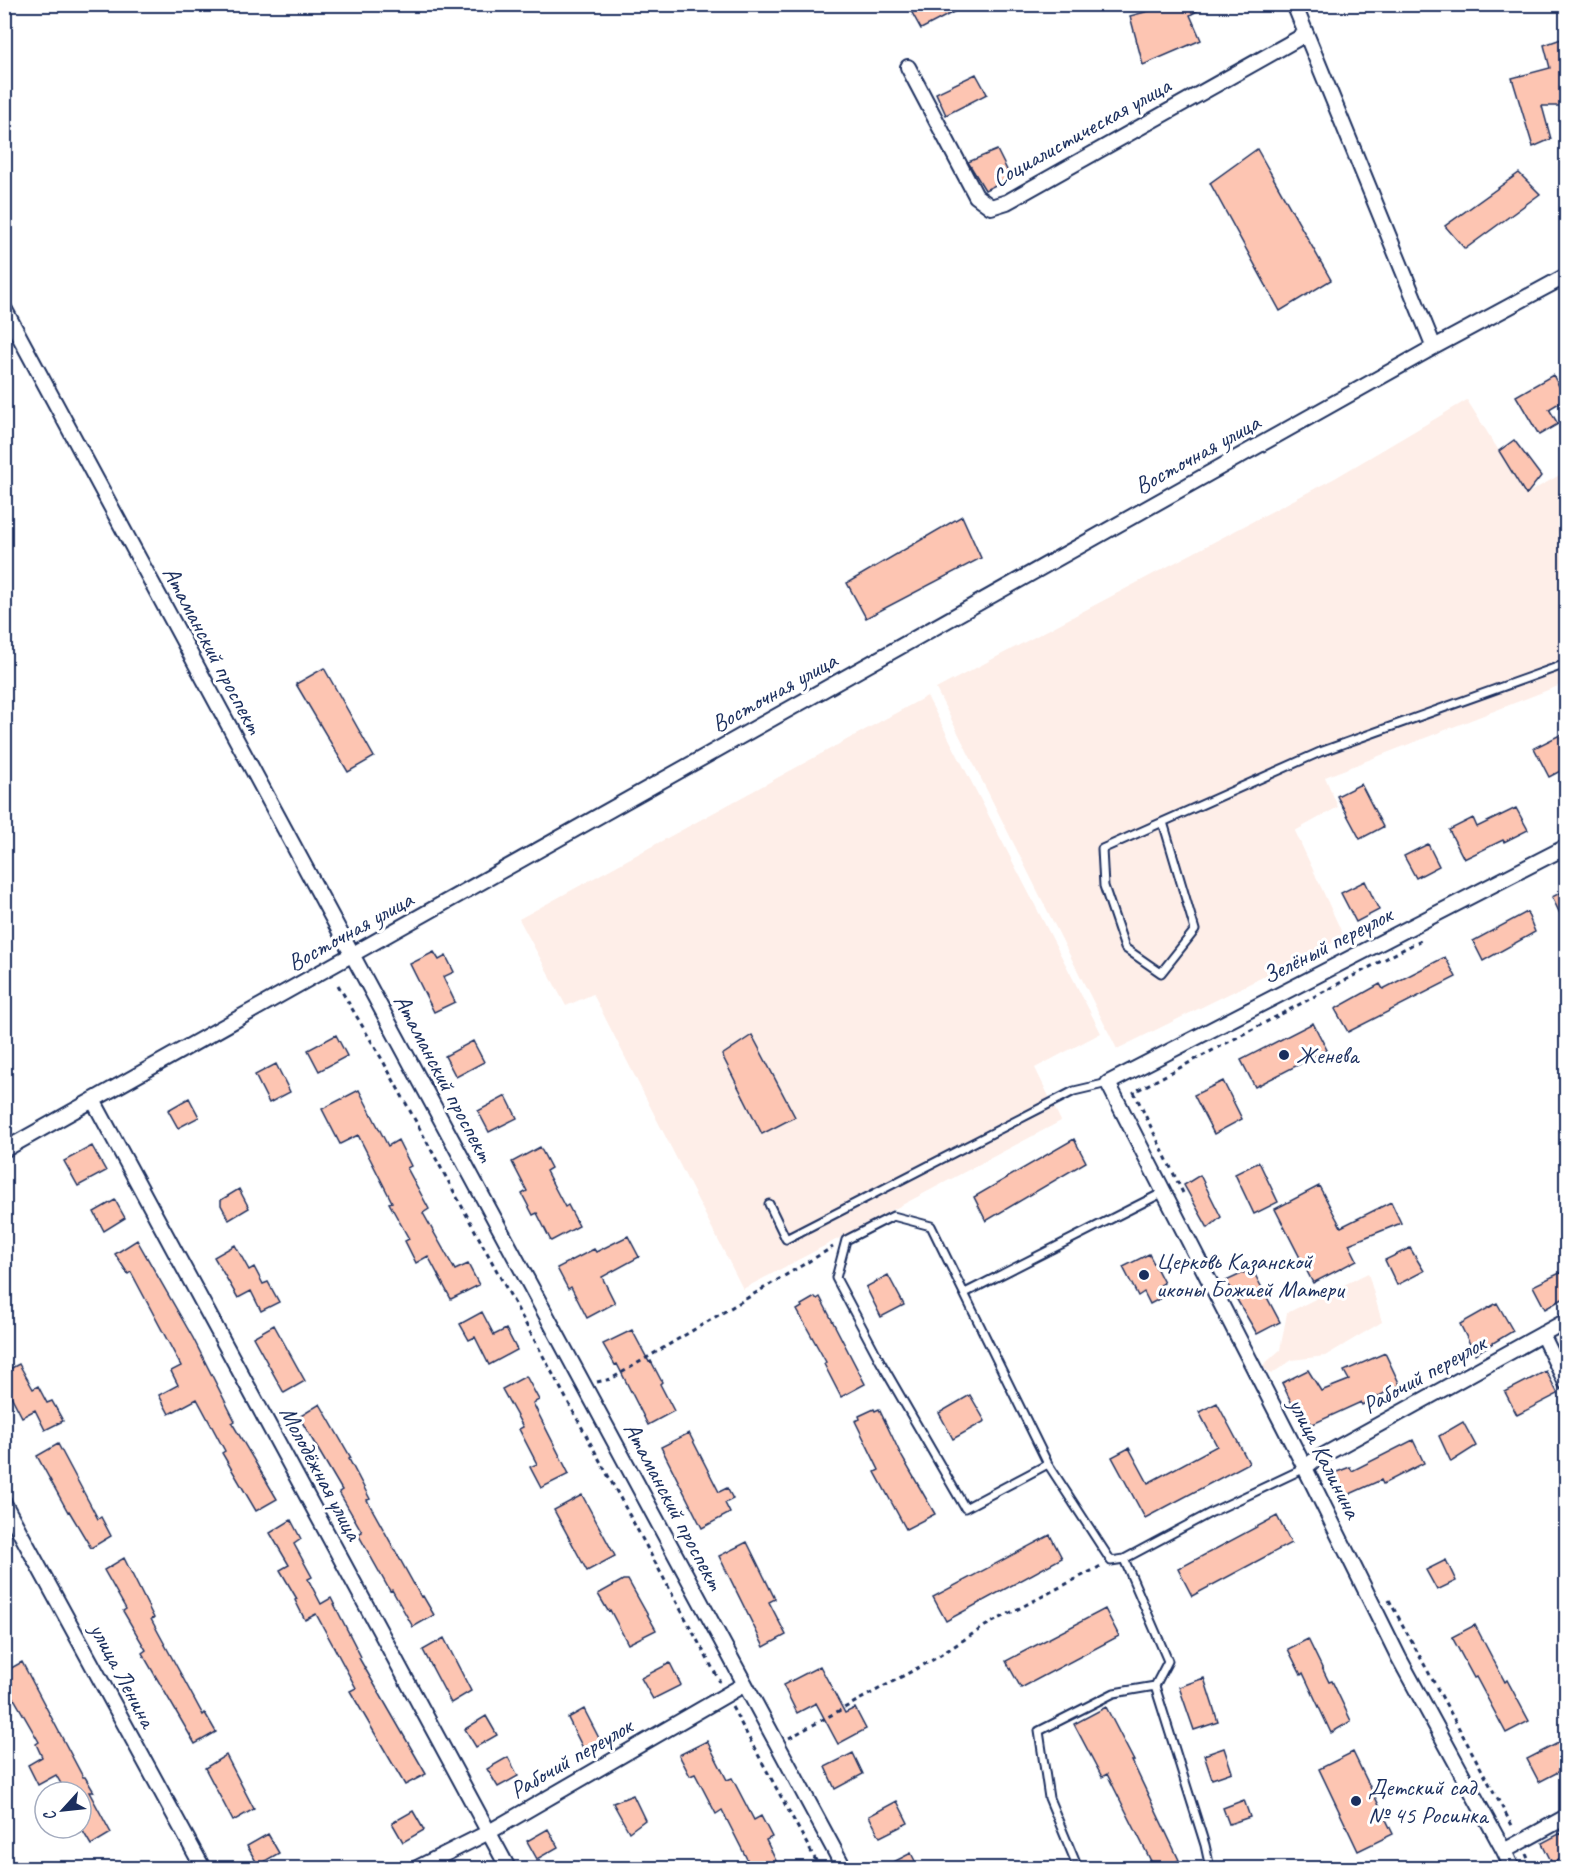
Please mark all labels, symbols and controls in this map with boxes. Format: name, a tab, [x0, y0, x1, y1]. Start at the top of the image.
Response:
street label: Социалистическая улица	[987, 70, 1177, 193]
street label: Восточная улица	[1129, 406, 1266, 501]
street label: Атаманский проспект	[156, 561, 270, 740]
street label: Восточная улица	[706, 644, 843, 739]
street label: Восточная улица	[282, 883, 419, 978]
street label: Зелёный переулок	[1257, 898, 1399, 991]
street label: Атаманский проспект	[387, 989, 501, 1168]
place label: Женева	[1296, 1040, 1360, 1070]
marker: Женева	[1277, 1048, 1291, 1062]
place label: Церковь Казанской иконы Божией Матери	[1156, 1246, 1346, 1304]
marker: Церковь Казанской иконы Божией Матери	[1137, 1268, 1151, 1282]
street label: Рабочий переулок	[1357, 1327, 1493, 1420]
street label: улица Калинина	[1281, 1391, 1369, 1525]
street label: Молодёжная улица	[273, 1401, 370, 1547]
street label: Атаманский проспект	[617, 1417, 731, 1596]
street label: улица Ленина	[82, 1616, 164, 1734]
street label: Рабочий переулок	[505, 1710, 639, 1805]
place label: Детский сад № 45 Росинка	[1368, 1772, 1489, 1830]
north arrow	[33, 1780, 93, 1840]
marker: Детский сад № 45 Росинка	[1349, 1794, 1363, 1808]
text: С	[39, 1806, 61, 1824]

